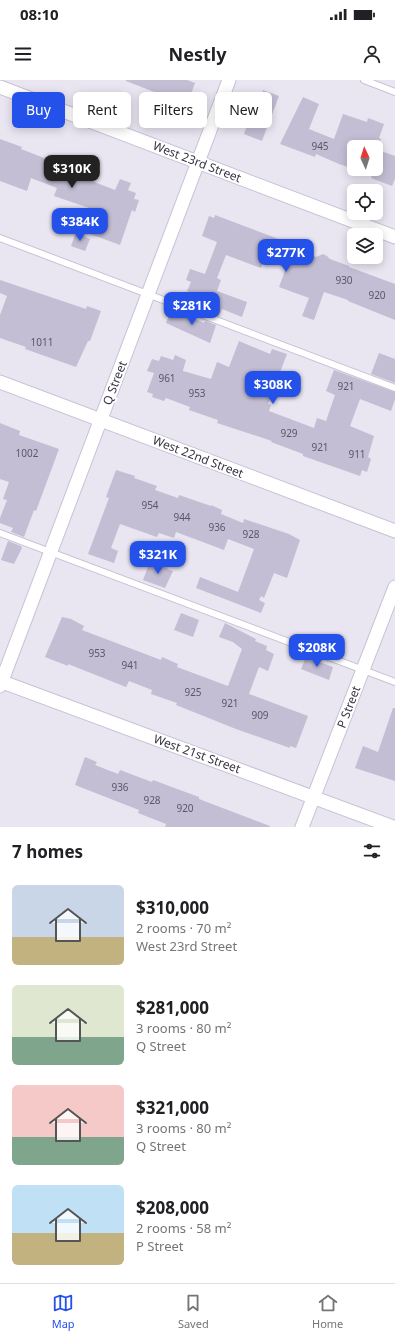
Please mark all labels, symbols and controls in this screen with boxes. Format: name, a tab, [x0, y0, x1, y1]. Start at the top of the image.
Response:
text: 08:10	[20, 4, 59, 24]
text: Nestly	[169, 42, 226, 66]
icon: menu	[12, 43, 34, 65]
icon: person	[361, 43, 383, 65]
chip: Buy	[12, 92, 65, 128]
chip: Rent	[73, 92, 131, 128]
chip: Filters	[139, 92, 207, 128]
chip: New	[215, 92, 272, 128]
street label: West 23rd Street	[151, 137, 244, 186]
house number: 945	[311, 139, 329, 153]
north arrow	[347, 140, 383, 176]
map controls	[347, 140, 383, 264]
pin: $310K	[44, 155, 100, 189]
text: $310K	[53, 159, 91, 177]
button: locate	[347, 184, 383, 220]
pin: $384K	[52, 208, 108, 242]
text: $384K	[61, 212, 99, 230]
button: layers	[347, 228, 383, 264]
pin: $277K	[258, 239, 314, 273]
text: $277K	[267, 243, 305, 261]
house number: 930	[335, 273, 353, 287]
house number: 920	[368, 288, 386, 302]
pin: $281K	[164, 292, 220, 326]
text: $281K	[173, 296, 211, 314]
house number: 1011	[31, 335, 53, 349]
street label: Q Street	[98, 358, 131, 407]
house number: 961	[158, 371, 176, 385]
pin: $308K	[245, 371, 301, 405]
text: $308K	[254, 375, 292, 393]
house number: 921	[337, 379, 355, 393]
house number: 953	[188, 386, 206, 400]
house number: 929	[280, 426, 298, 440]
street label: West 22nd Street	[150, 431, 247, 482]
house number: 921	[311, 440, 329, 454]
house number: 1002	[16, 446, 39, 460]
house number: 911	[348, 447, 366, 461]
house number: 954	[141, 498, 159, 512]
house number: 944	[173, 510, 191, 524]
house number: 936	[208, 520, 226, 534]
house number: 928	[242, 527, 260, 541]
pin: $321K	[130, 541, 186, 575]
text: $321K	[139, 545, 177, 563]
pin: $208K	[289, 634, 345, 668]
text: $208K	[298, 638, 336, 656]
house number: 953	[88, 646, 106, 660]
house number: 941	[121, 658, 139, 672]
street label: P Street	[333, 683, 365, 730]
house number: 925	[184, 685, 202, 699]
house number: 921	[221, 696, 239, 710]
house number: 909	[251, 708, 269, 722]
street label: West 21st Street	[151, 730, 244, 777]
house number: 936	[111, 780, 129, 794]
house number: 928	[143, 793, 161, 807]
house number: 920	[176, 801, 194, 815]
text: 7 homes	[12, 840, 83, 863]
icon: filters	[361, 840, 383, 862]
text: $310,000	[136, 896, 209, 919]
icon: home	[44, 901, 92, 949]
text: 2 rooms · 70 m²	[136, 919, 231, 937]
text: West 23rd Street	[136, 937, 237, 955]
text: $281,000	[136, 996, 209, 1019]
icon: home	[44, 1001, 92, 1049]
text: 3 rooms · 80 m²	[136, 1019, 231, 1037]
text: Q Street	[136, 1037, 186, 1055]
text: $321,000	[136, 1096, 209, 1119]
icon: home	[44, 1101, 92, 1149]
text: 3 rooms · 80 m²	[136, 1119, 231, 1137]
text: Q Street	[136, 1137, 186, 1155]
text: $208,000	[136, 1196, 209, 1219]
icon: home	[44, 1201, 92, 1249]
text: 2 rooms · 58 m²	[136, 1219, 231, 1237]
text: P Street	[136, 1237, 184, 1255]
tab: Map	[52, 1292, 75, 1331]
tab: Saved	[178, 1292, 209, 1331]
tab: Home	[312, 1292, 343, 1331]

